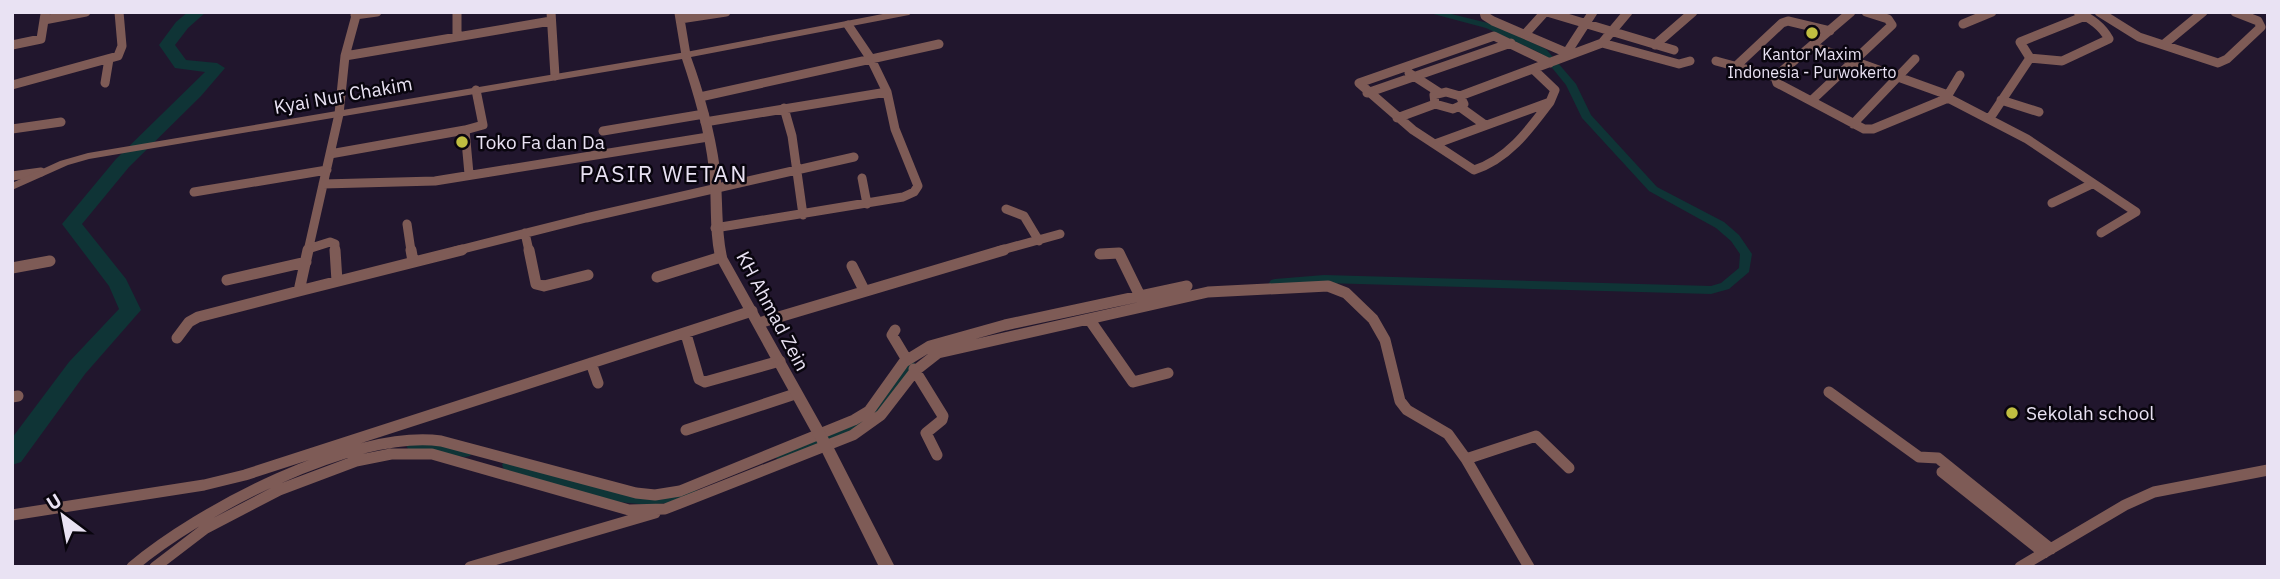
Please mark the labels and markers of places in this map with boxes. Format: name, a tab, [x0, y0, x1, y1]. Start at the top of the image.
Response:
marker: Kantor Maxim Indonesia - Purwokerto	[1804, 25, 1820, 41]
place label: Kantor Maxim Indonesia - Purwokerto	[1727, 44, 1897, 82]
place label: Toko Fa dan Da	[476, 130, 605, 154]
marker: Toko Fa dan Da	[454, 134, 470, 150]
place label: Sekolah school	[2026, 401, 2154, 425]
marker: Sekolah school	[2004, 405, 2020, 421]

